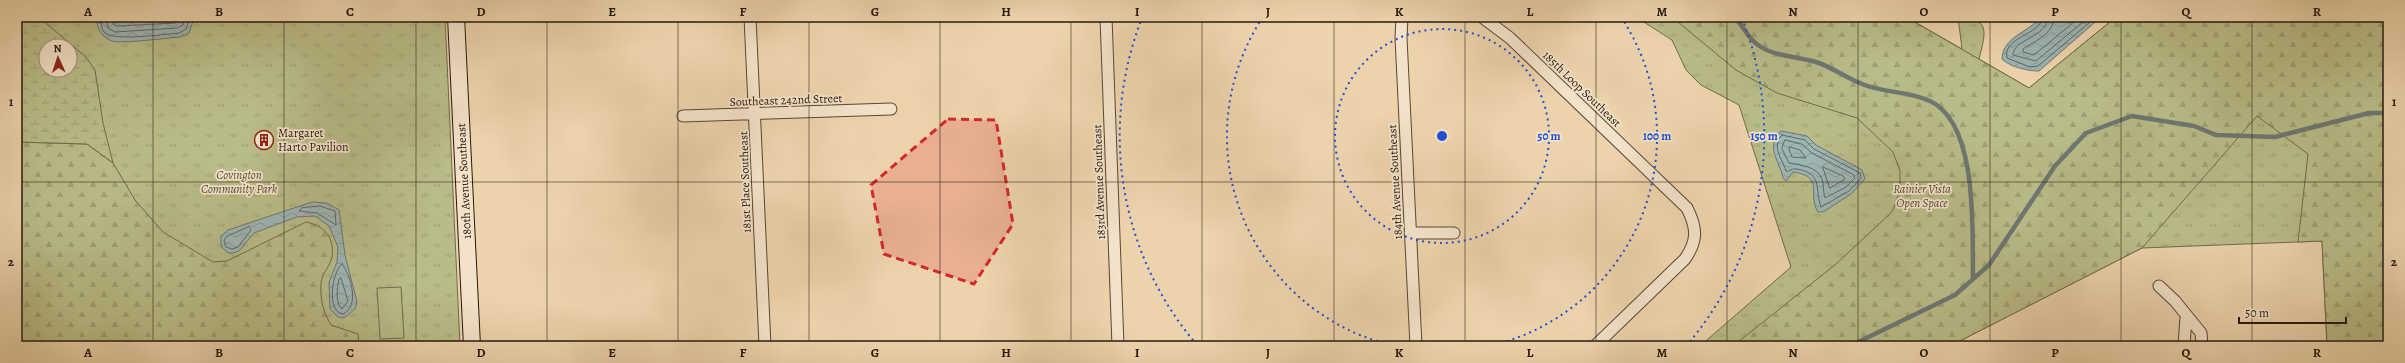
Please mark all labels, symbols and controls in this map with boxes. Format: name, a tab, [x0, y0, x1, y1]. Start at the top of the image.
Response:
text: A	[83, 3, 93, 20]
text: B	[215, 3, 223, 20]
text: C	[346, 3, 354, 20]
text: D	[476, 3, 486, 20]
text: E	[608, 3, 616, 20]
text: F	[740, 3, 747, 20]
text: G	[871, 3, 879, 20]
text: H	[1001, 3, 1011, 20]
text: I	[1135, 3, 1140, 20]
text: J	[1266, 3, 1270, 20]
text: K	[1395, 3, 1404, 20]
text: L	[1527, 3, 1534, 20]
text: M	[1657, 3, 1668, 20]
text: N	[1788, 3, 1798, 20]
text: O	[1920, 3, 1929, 20]
text: P	[2051, 3, 2059, 20]
text: Q	[2182, 3, 2193, 20]
text: R	[2313, 3, 2322, 20]
north arrow	[38, 38, 78, 78]
text: N	[53, 41, 62, 56]
street label: 185th Loop Southeast	[1539, 47, 1625, 131]
street label: Southeast 242nd Street	[729, 90, 843, 110]
text: 1	[9, 93, 14, 110]
text: 1	[2392, 93, 2397, 110]
street label: 180th Avenue Southeast	[453, 123, 475, 239]
street label: 183rd Avenue Southeast	[1089, 124, 1109, 240]
street label: 184th Avenue Southeast	[1384, 124, 1406, 240]
place label: Margaret Harto Pavilion	[278, 125, 349, 155]
text: 50 m	[1537, 128, 1561, 144]
text: 100 m	[1643, 128, 1671, 144]
text: 150 m	[1750, 128, 1778, 144]
building icon: Margaret Harto Pavilion	[253, 129, 275, 151]
centre of rings	[1435, 129, 1449, 143]
street label: 181st Place Southeast	[735, 131, 755, 233]
park label: Covington Community Park	[201, 167, 278, 197]
park label: Rainier Vista Open Space	[1893, 181, 1951, 211]
text: 2	[8, 253, 15, 270]
text: 2	[2391, 253, 2398, 270]
scale bar	[2239, 299, 2346, 325]
text: 50 m	[2245, 305, 2269, 321]
text: A	[83, 344, 93, 361]
text: B	[215, 344, 223, 361]
text: C	[346, 344, 354, 361]
text: D	[476, 344, 486, 361]
text: E	[608, 344, 616, 361]
text: F	[740, 344, 747, 361]
text: G	[871, 344, 879, 361]
text: H	[1001, 344, 1011, 361]
text: I	[1135, 344, 1140, 361]
text: J	[1266, 344, 1270, 361]
text: K	[1395, 344, 1404, 361]
text: L	[1527, 344, 1534, 361]
text: M	[1657, 344, 1668, 361]
text: N	[1788, 344, 1798, 361]
text: O	[1920, 344, 1929, 361]
text: P	[2051, 344, 2059, 361]
text: Q	[2182, 344, 2193, 361]
text: R	[2313, 344, 2322, 361]

